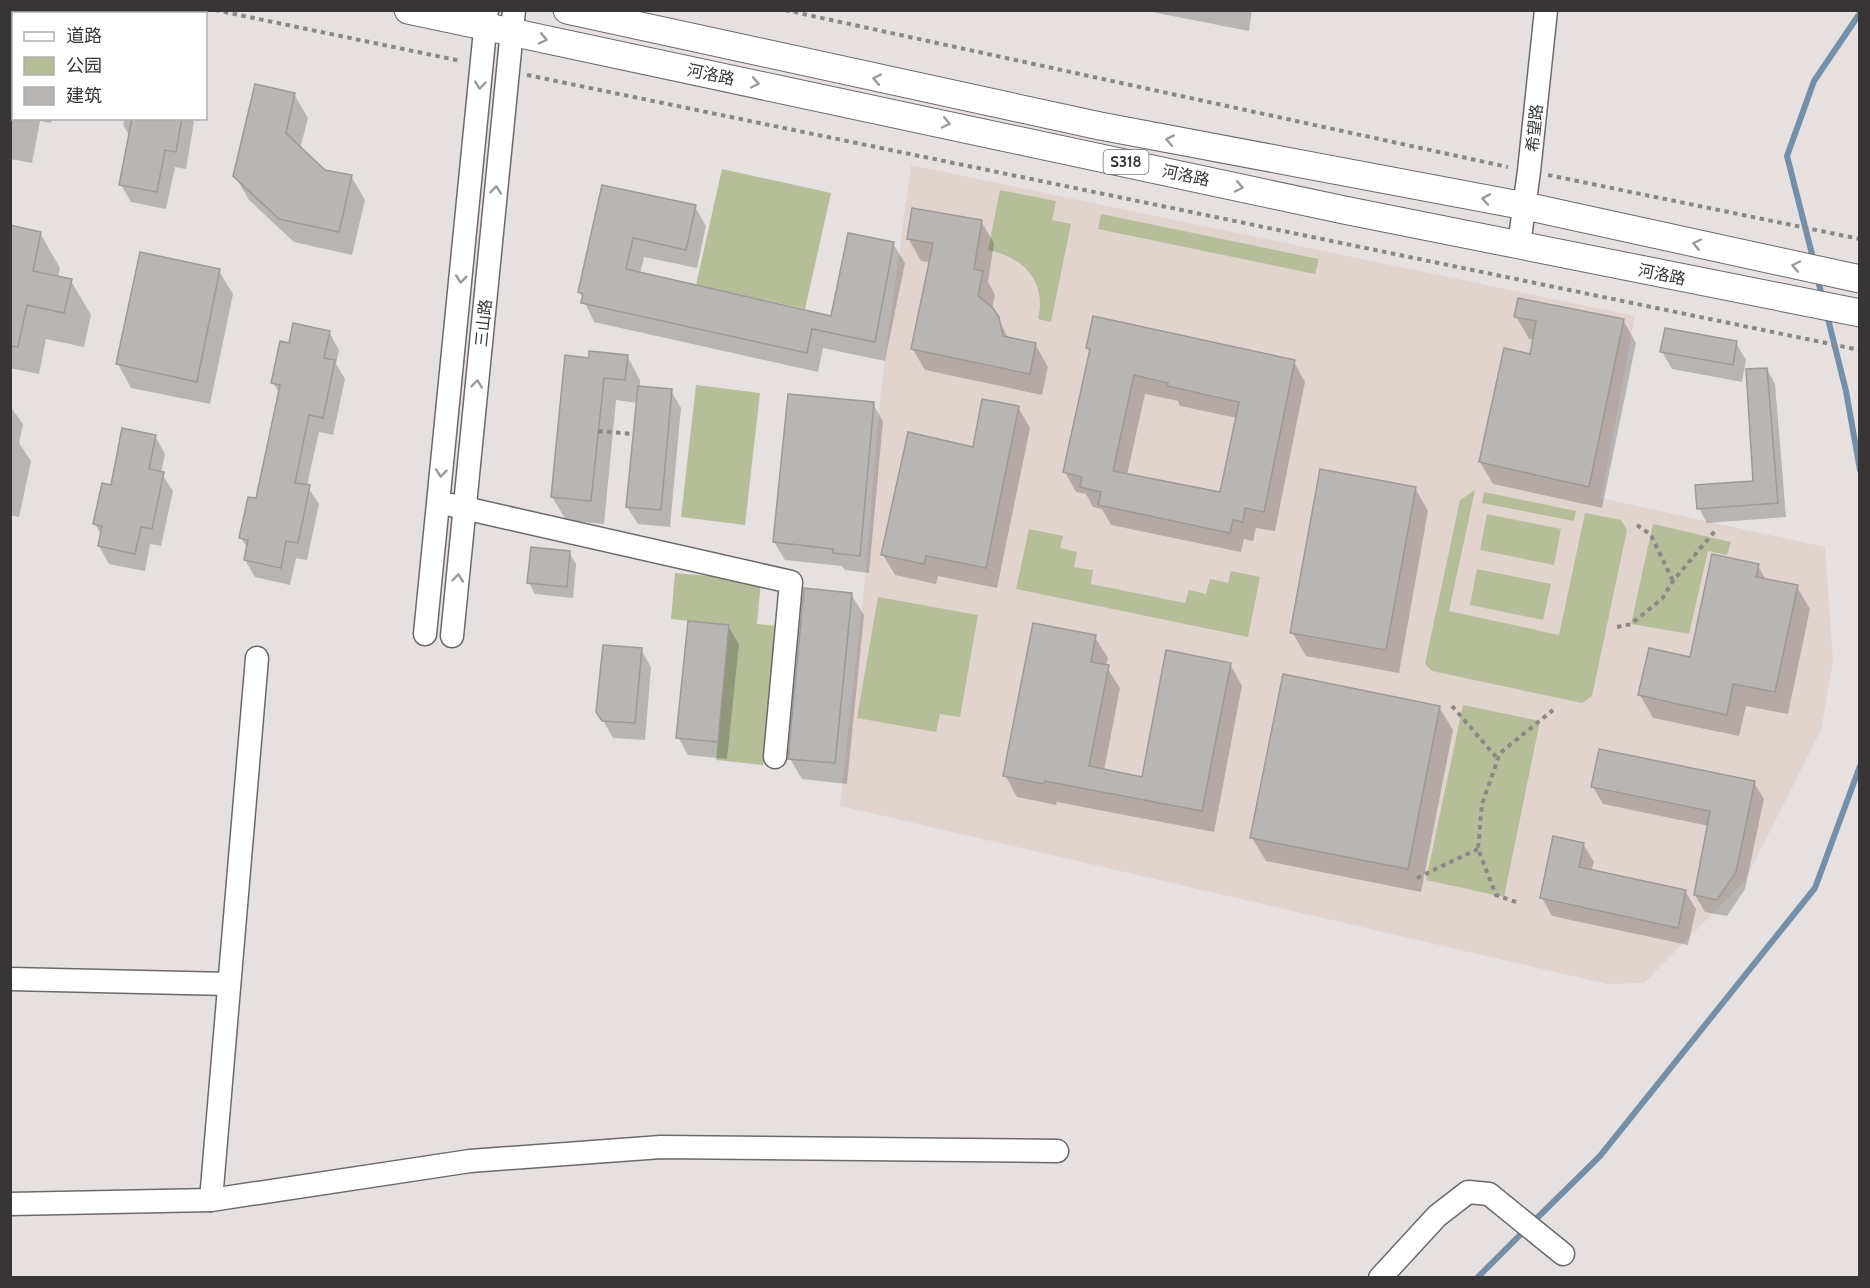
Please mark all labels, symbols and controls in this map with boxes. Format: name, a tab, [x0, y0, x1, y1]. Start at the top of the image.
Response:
legend	[12, 12, 207, 120]
text: 道路	[66, 25, 102, 47]
one-way arrow	[538, 32, 548, 45]
text: 公园	[66, 55, 102, 77]
street label: 河洛路	[685, 60, 736, 89]
one-way arrow	[872, 73, 882, 86]
one-way arrow	[750, 76, 760, 89]
one-way arrow	[474, 80, 486, 89]
text: 建筑	[66, 85, 102, 107]
street label: 希望路	[1523, 103, 1546, 153]
one-way arrow	[940, 116, 950, 129]
one-way arrow	[1166, 134, 1176, 147]
road number: S318	[1104, 150, 1148, 174]
street label: 河洛路	[1160, 161, 1211, 190]
one-way arrow	[1234, 179, 1244, 192]
one-way arrow	[489, 185, 502, 194]
one-way arrow	[1481, 194, 1490, 206]
one-way arrow	[1692, 238, 1702, 251]
street label: 河洛路	[1636, 260, 1687, 289]
one-way arrow	[1791, 260, 1801, 273]
one-way arrow	[455, 274, 468, 284]
street label: 三山路	[472, 298, 495, 348]
one-way arrow	[470, 379, 483, 389]
one-way arrow	[435, 468, 448, 478]
one-way arrow	[451, 573, 464, 583]

